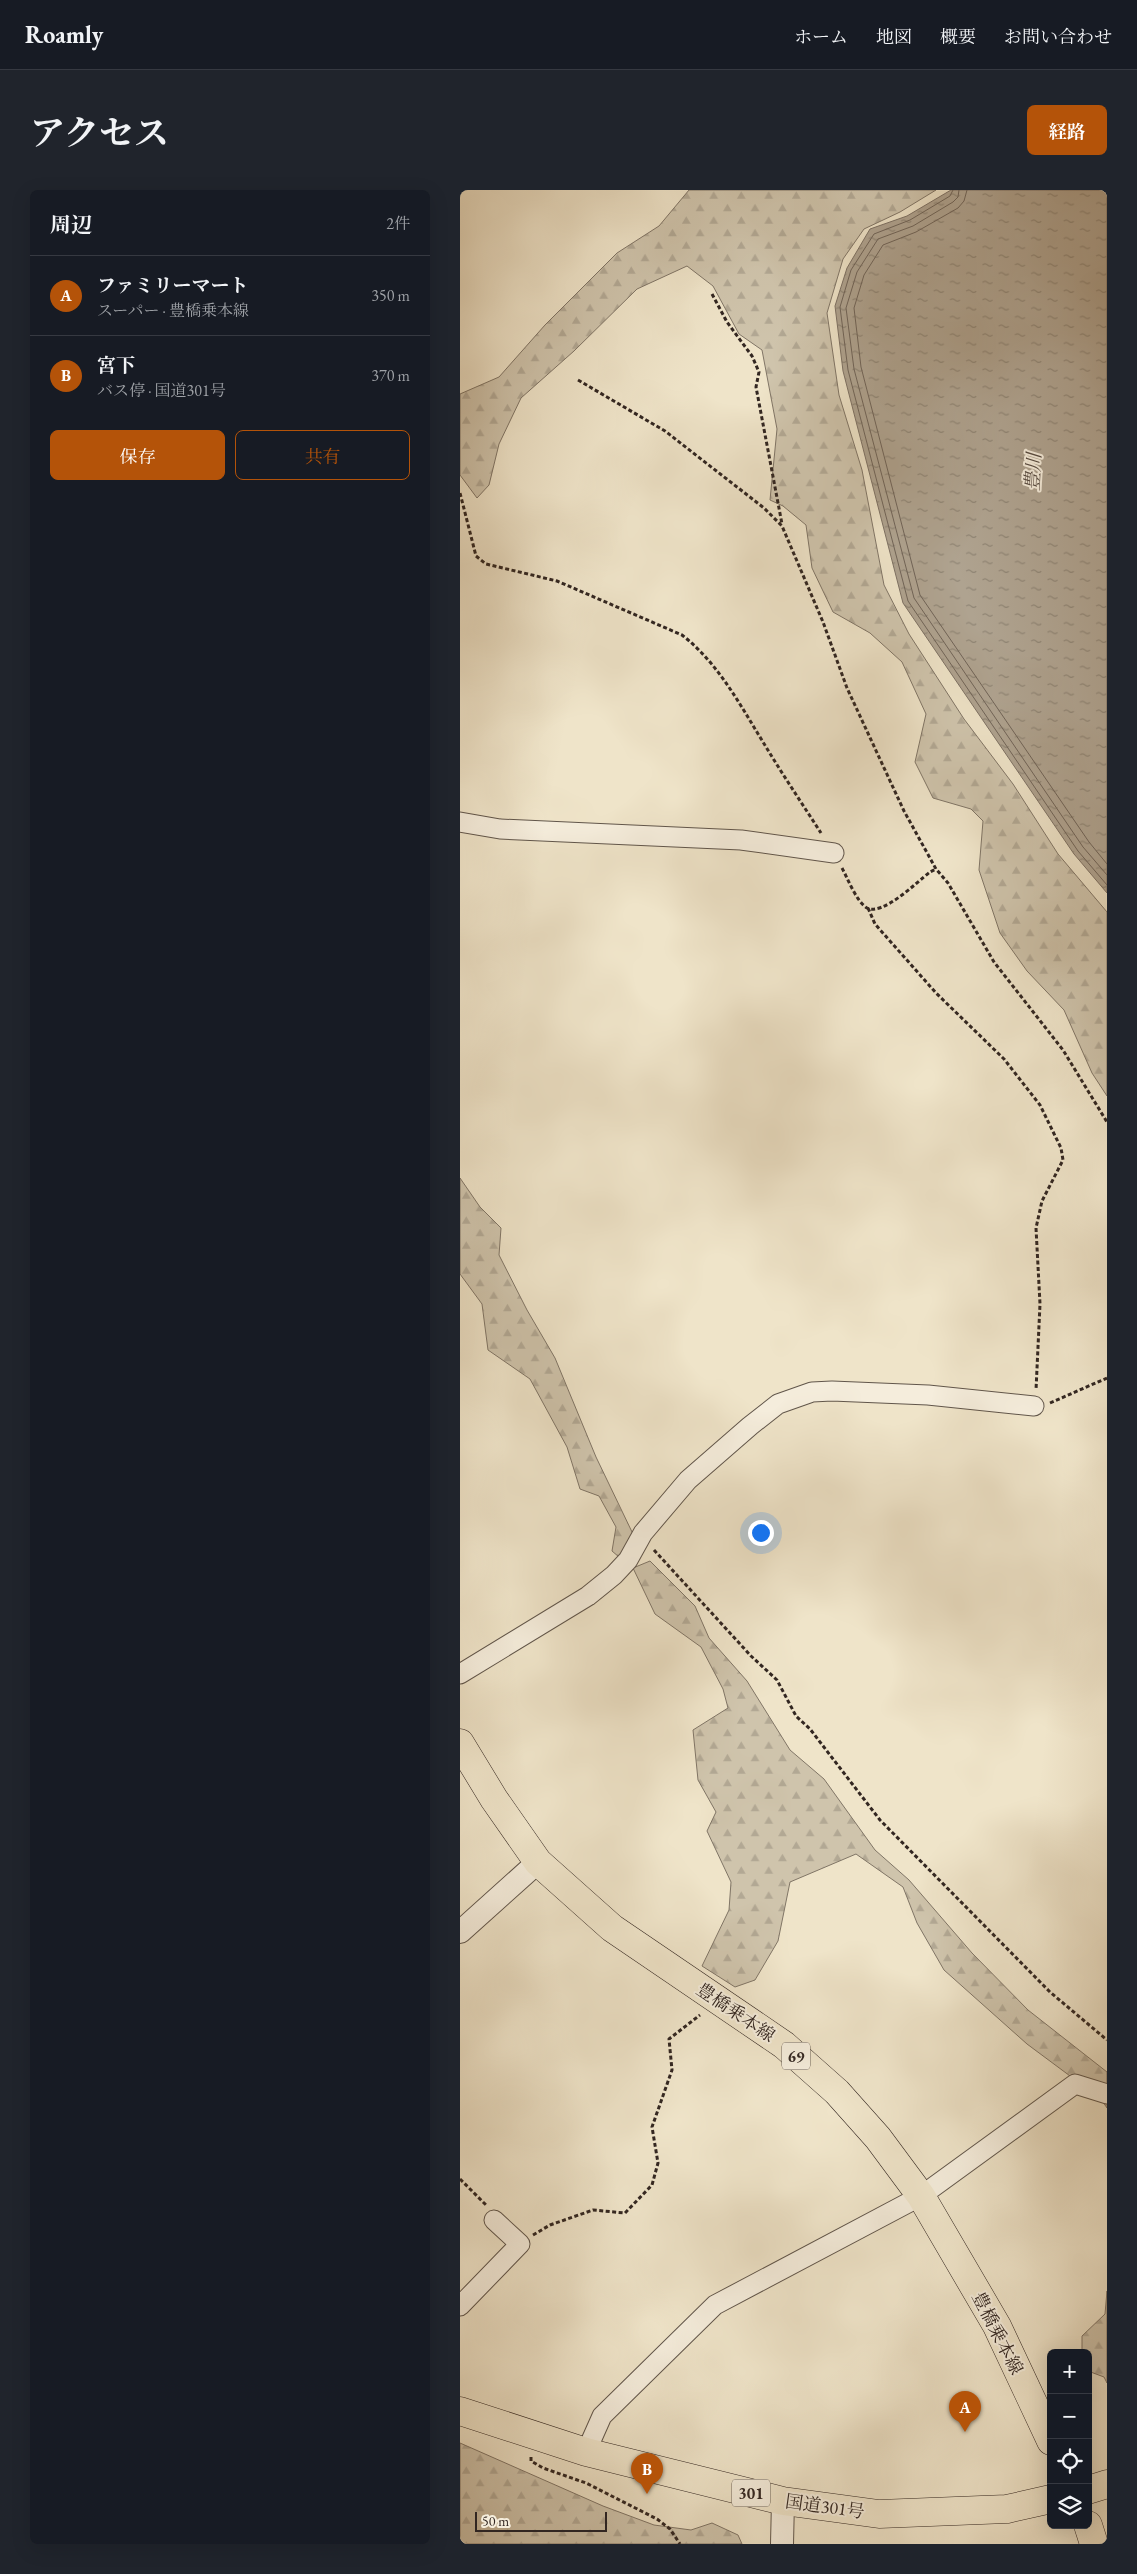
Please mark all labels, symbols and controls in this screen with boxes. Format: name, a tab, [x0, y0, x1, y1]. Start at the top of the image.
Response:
text: Roamly	[25, 19, 103, 50]
text: ホーム	[794, 25, 848, 48]
text: 地図	[876, 25, 912, 48]
text: 概要	[940, 25, 976, 48]
text: お問い合わせ	[1004, 25, 1112, 48]
button: 経路	[1027, 105, 1107, 155]
text: アクセス	[30, 110, 169, 155]
text: 周辺	[50, 211, 92, 238]
text: 2件	[386, 213, 410, 234]
text: ファミリーマート	[97, 273, 249, 298]
text: A	[60, 285, 72, 306]
text: 350 m	[371, 285, 410, 306]
text: スーパー · 豊橋乗本線	[97, 300, 249, 321]
text: 宮下	[97, 353, 135, 378]
text: B	[61, 365, 71, 386]
text: 370 m	[371, 365, 410, 386]
text: バス停 · 国道301号	[97, 380, 226, 401]
button: 保存	[50, 430, 225, 480]
button: 共有	[235, 430, 410, 480]
water label: 豊川	[1020, 450, 1047, 492]
your location	[748, 1520, 774, 1546]
street label: 豊橋乗本線	[692, 1977, 780, 2047]
road number: 69	[782, 2042, 810, 2070]
street label: 豊橋乗本線	[967, 2288, 1029, 2378]
map controls	[1047, 2349, 1092, 2529]
button: +	[1047, 2349, 1092, 2394]
pin: A	[949, 2391, 981, 2432]
button: −	[1047, 2394, 1092, 2439]
button: locate	[1047, 2439, 1092, 2484]
pin: B	[631, 2453, 663, 2494]
road number: 301	[732, 2480, 770, 2506]
button: layers	[1047, 2484, 1092, 2529]
street label: 国道301号	[784, 2489, 866, 2523]
scale bar	[475, 2509, 608, 2532]
text: 50 m	[482, 2512, 509, 2530]

